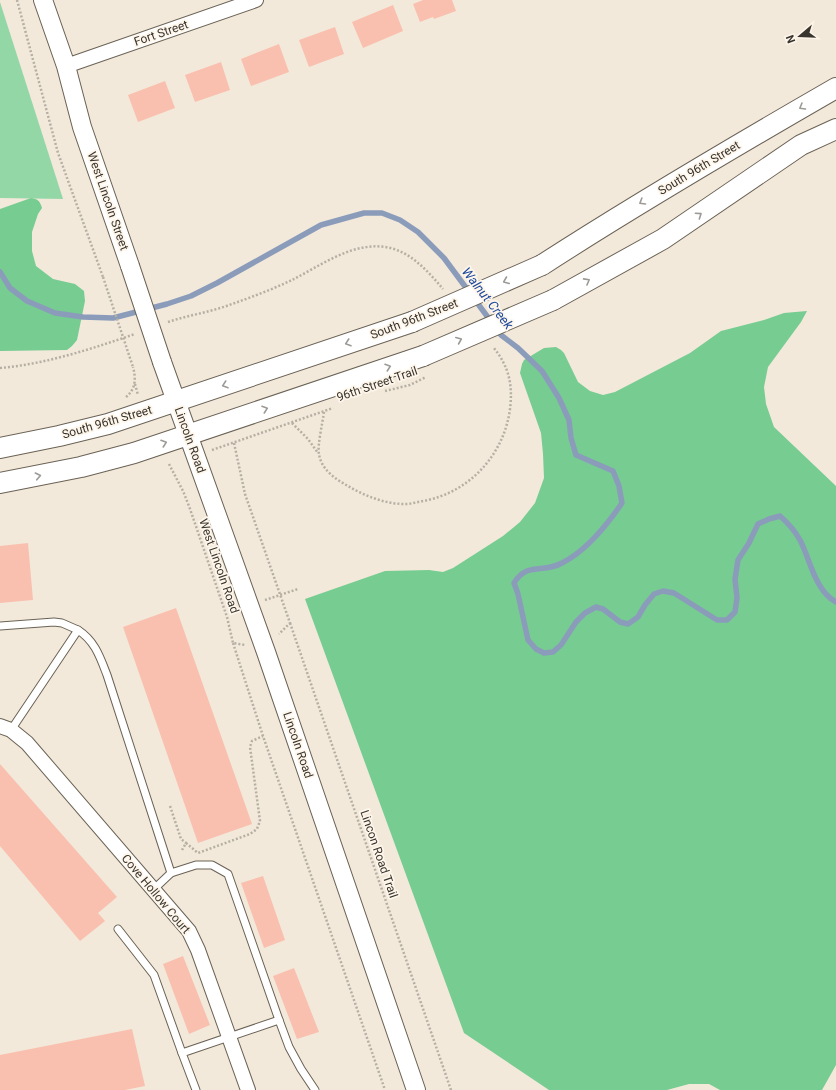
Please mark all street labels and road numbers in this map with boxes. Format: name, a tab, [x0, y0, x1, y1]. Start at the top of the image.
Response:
street label: Fort Street	[132, 17, 190, 49]
street label: South 96th Street	[656, 138, 742, 198]
street label: West Lincoln Street	[85, 150, 131, 252]
street label: South 96th Street	[368, 296, 460, 342]
street label: 96th Street Trail	[335, 364, 419, 404]
street label: South 96th Street	[60, 402, 154, 442]
street label: Lincoln Road	[172, 405, 208, 475]
street label: West Lincoln Road	[196, 517, 242, 615]
street label: Lincoln Road	[280, 710, 316, 780]
street label: Lincon Road Trail	[357, 808, 401, 900]
street label: Cove Hollow Court	[119, 851, 193, 937]

